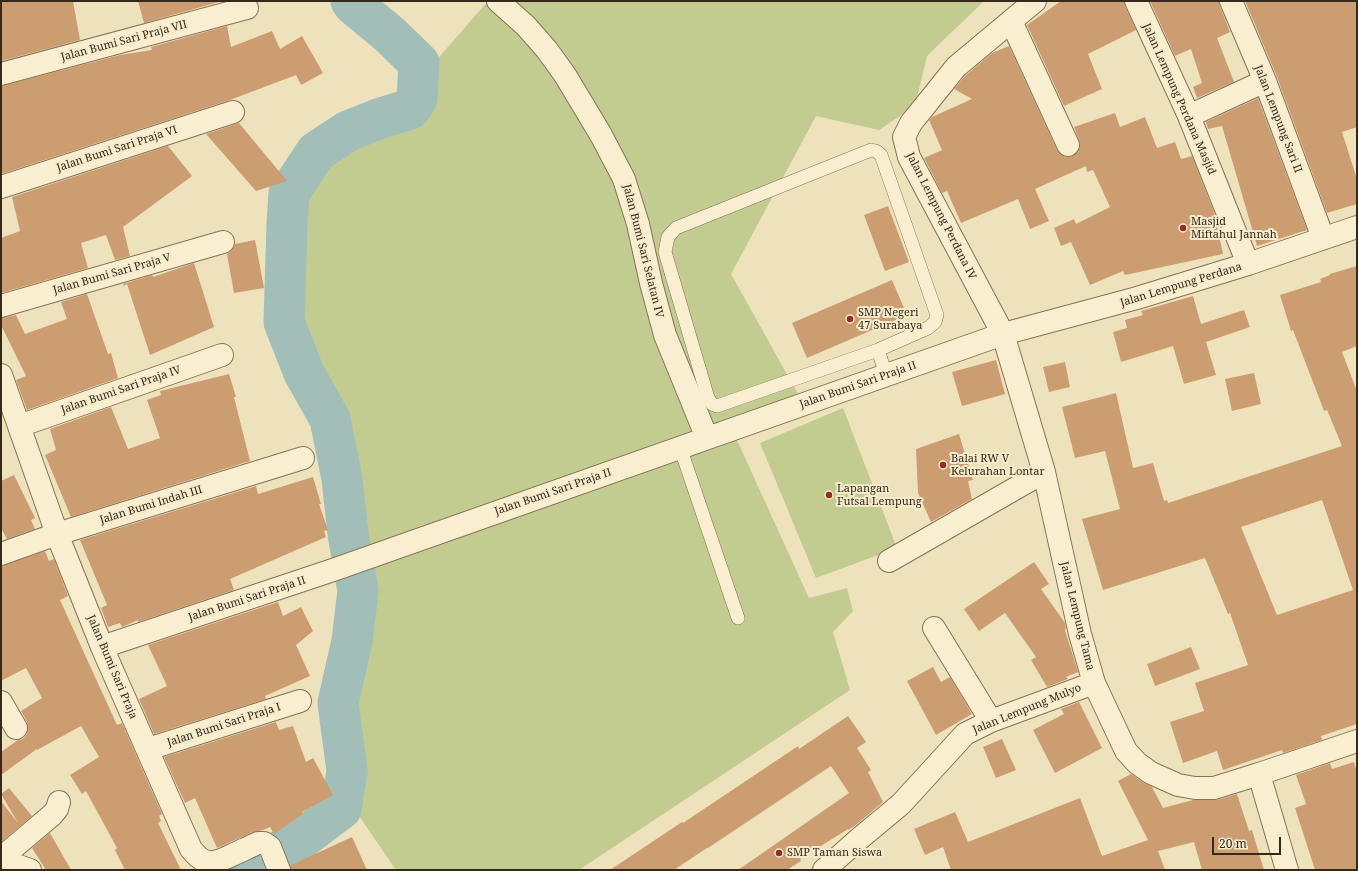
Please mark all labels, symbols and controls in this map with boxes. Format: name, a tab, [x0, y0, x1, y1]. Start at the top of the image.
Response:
street label: Jalan Bumi Sari Praja VII	[59, 18, 189, 64]
street label: Jalan Lempung Perdana Masjid	[1140, 21, 1218, 177]
street label: Jalan Lempung Sari II	[1251, 63, 1305, 175]
street label: Jalan Bumi Sari Praja VI	[55, 123, 179, 175]
street label: Jalan Lempung Perdana IV	[903, 150, 979, 282]
street label: Jalan Bumi Sari Selatan IV	[620, 183, 666, 319]
place label: Masjid Miftahul Jannah	[1191, 215, 1277, 241]
marker: Masjid Miftahul Jannah	[1178, 223, 1188, 233]
street label: Jalan Bumi Sari Praja V	[52, 251, 172, 297]
street label: Jalan Lempung Perdana	[1119, 260, 1243, 310]
place label: SMP Negeri 47 Surabaya	[858, 306, 922, 332]
marker: SMP Negeri 47 Surabaya	[845, 314, 855, 324]
street label: Jalan Bumi Sari Praja II	[798, 359, 918, 411]
street label: Jalan Bumi Sari Praja IV	[59, 363, 183, 417]
place label: Balai RW V Kelurahan Lontar	[951, 452, 1045, 478]
marker: Balai RW V Kelurahan Lontar	[938, 460, 948, 470]
street label: Jalan Bumi Sari Praja II	[493, 466, 613, 518]
place label: Lapangan Futsal Lempung	[837, 482, 922, 508]
street label: Jalan Bumi Indah III	[98, 483, 204, 527]
marker: Lapangan Futsal Lempung	[824, 490, 834, 500]
street label: Jalan Lempung Tama	[1057, 560, 1097, 672]
street label: Jalan Bumi Sari Praja II	[187, 574, 307, 624]
street label: Jalan Bumi Sari Praja	[84, 613, 140, 721]
street label: Jalan Lempung Mulyo	[971, 681, 1083, 737]
street label: Jalan Bumi Sari Praja I	[166, 700, 282, 750]
scale bar	[1214, 829, 1283, 855]
text: 20 m	[1219, 835, 1247, 852]
place label: SMP Taman Siswa	[787, 846, 882, 860]
marker: SMP Taman Siswa	[774, 848, 784, 858]

